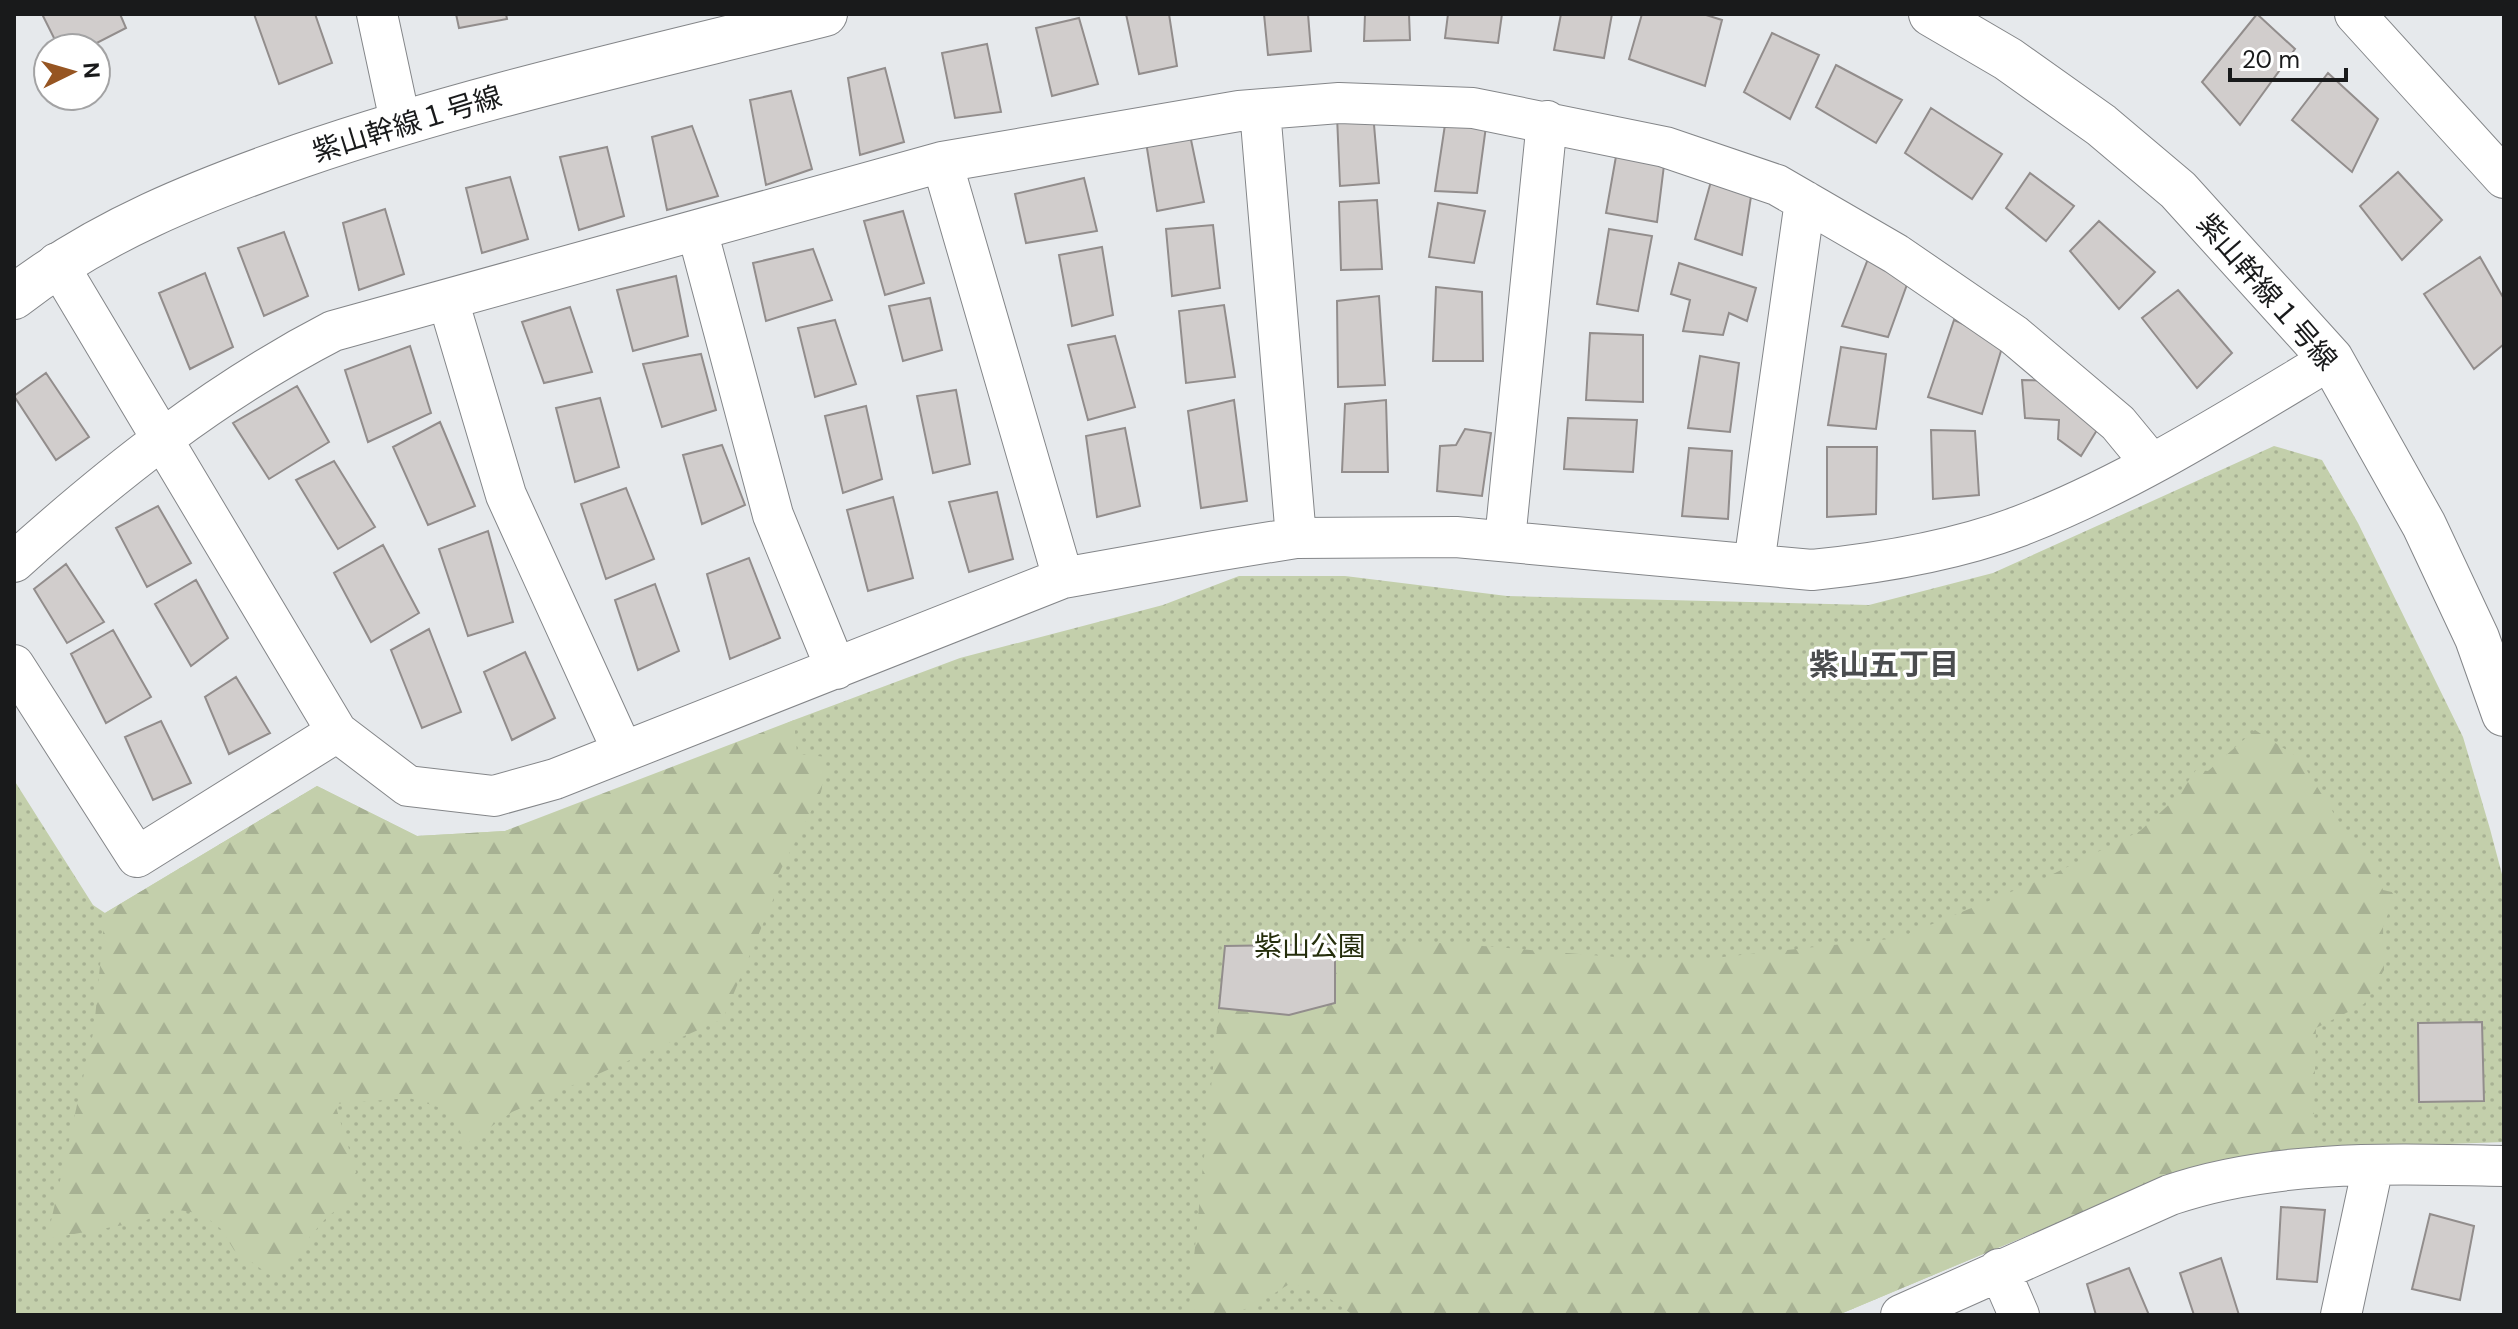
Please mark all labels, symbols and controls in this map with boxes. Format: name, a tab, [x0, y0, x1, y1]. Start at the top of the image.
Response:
north arrow	[32, 32, 112, 112]
scale bar	[2230, 32, 2346, 82]
text: 20 m	[2242, 44, 2300, 75]
text: N	[76, 61, 107, 80]
street label: 紫山幹線１号線	[308, 78, 506, 170]
street label: 紫山幹線１号線	[2189, 206, 2345, 378]
district label: 紫山五丁目	[1809, 645, 1959, 684]
park label: 紫山公園	[1254, 928, 1366, 965]

